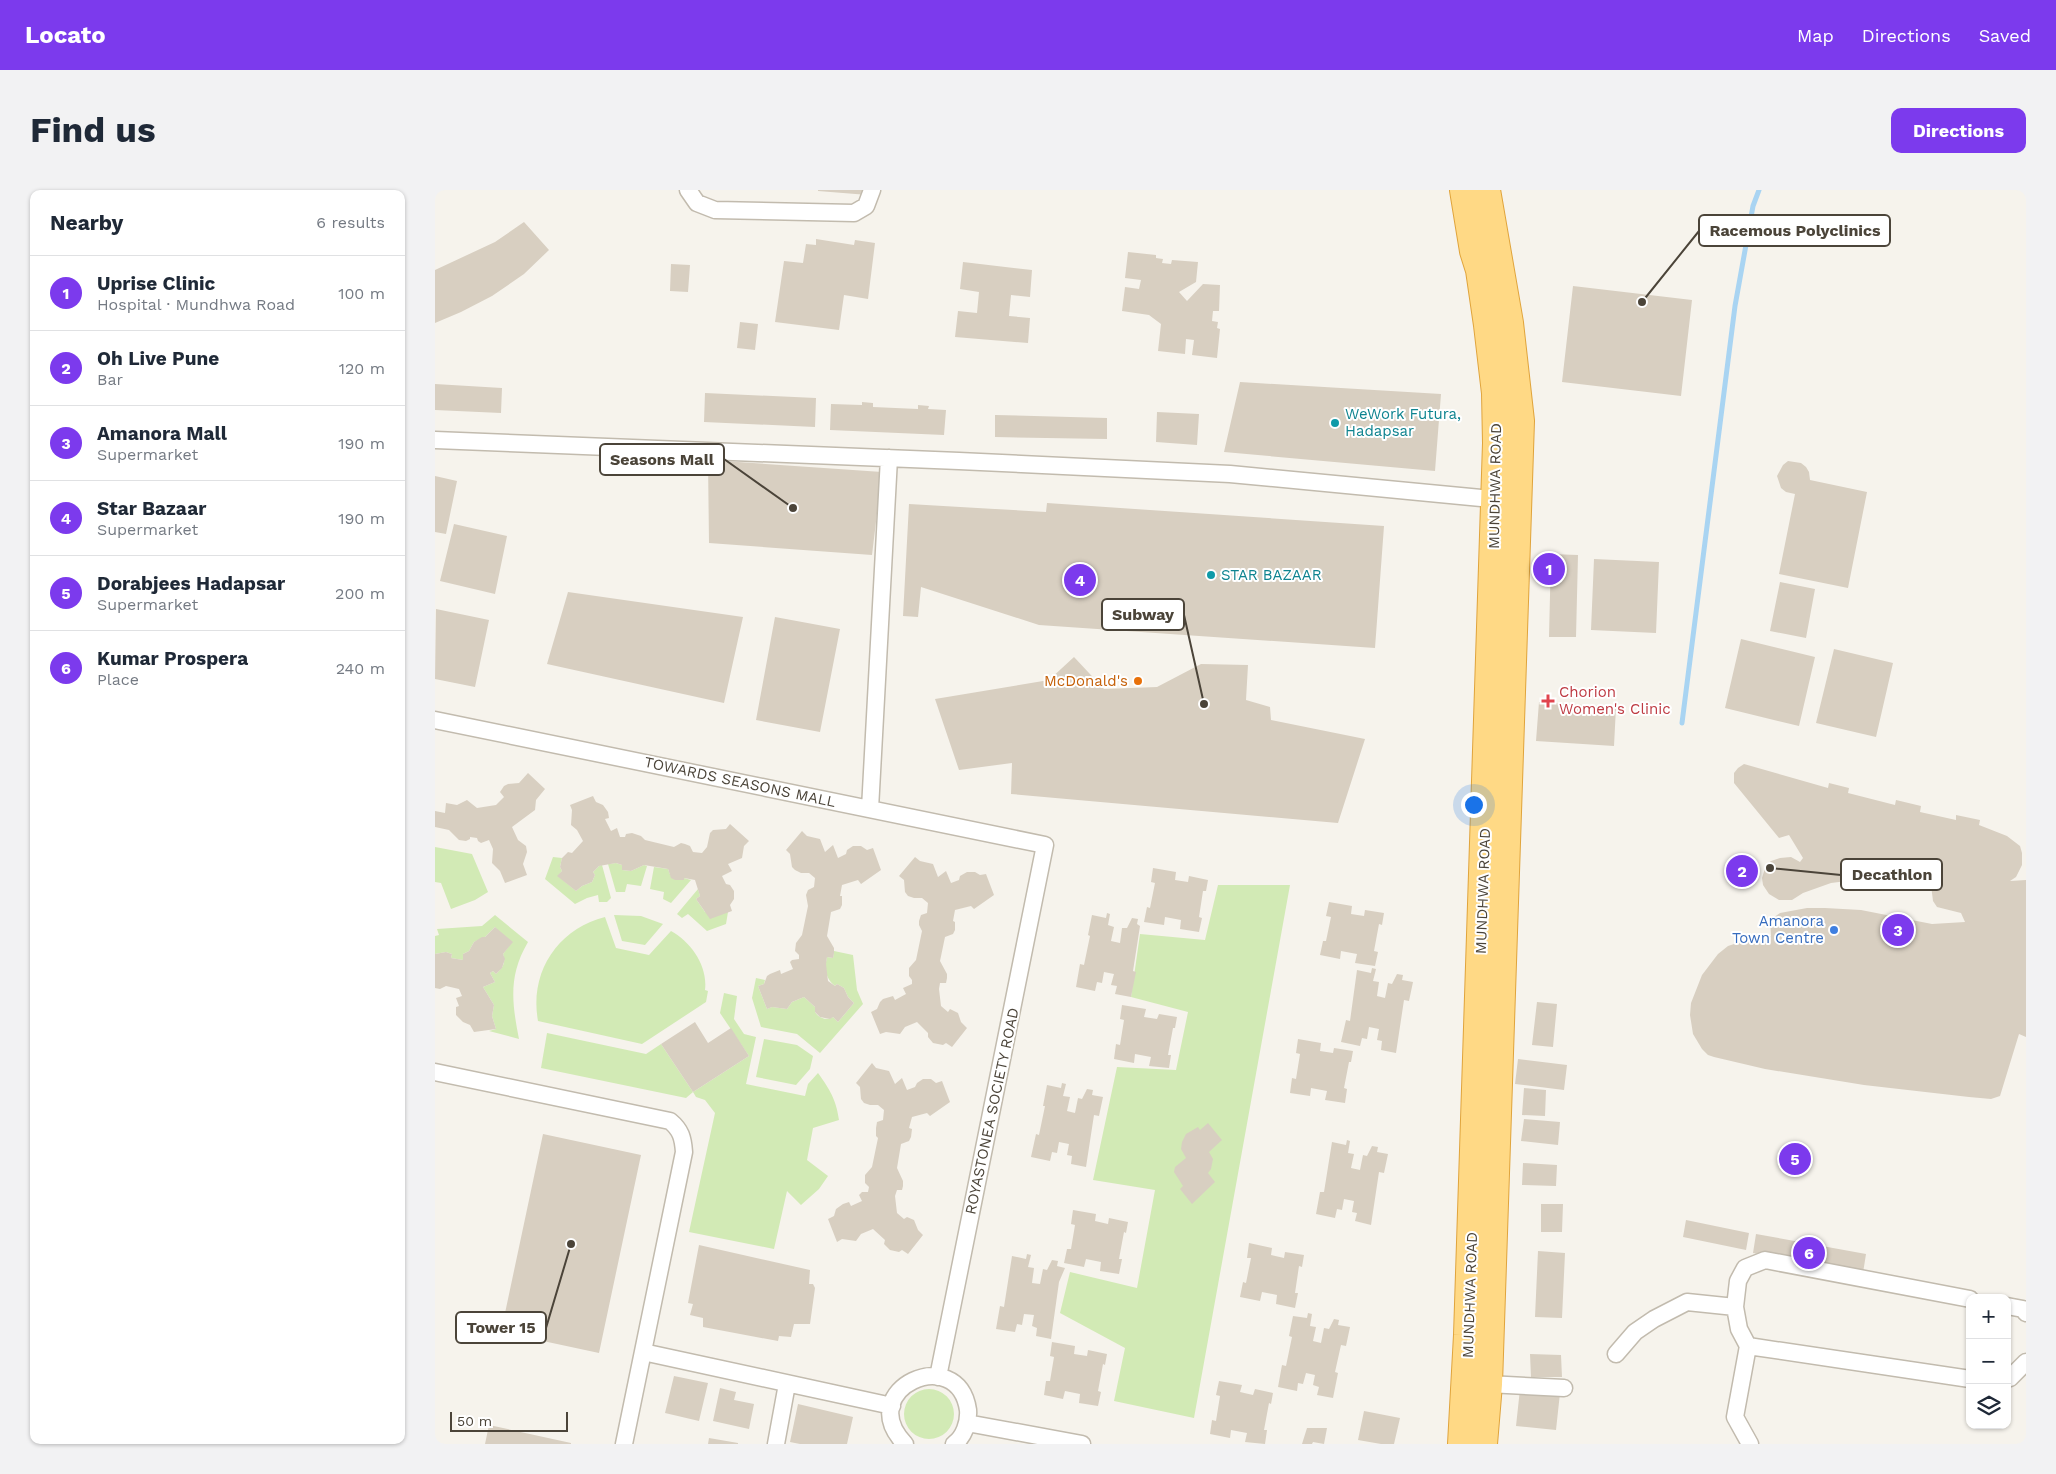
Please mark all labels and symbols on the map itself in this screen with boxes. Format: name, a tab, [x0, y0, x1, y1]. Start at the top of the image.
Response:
callout: Racemous Polyclinics	[1699, 215, 1890, 246]
text: Racemous Polyclinics	[1709, 221, 1881, 240]
place label: WeWork Futura, Hadapsar	[1345, 405, 1461, 440]
marker: WeWork Futura, Hadapsar	[1329, 417, 1341, 429]
street label: MUNDHWA ROAD	[1485, 423, 1505, 549]
callout: Seasons Mall	[600, 444, 724, 475]
text: Seasons Mall	[610, 450, 715, 469]
pin: 1	[1533, 550, 1565, 588]
pin: 4	[1064, 561, 1096, 599]
place label: STAR BAZAAR	[1221, 566, 1322, 584]
marker: STAR BAZAAR	[1205, 569, 1217, 581]
callout: Subway	[1102, 599, 1184, 630]
text: Subway	[1112, 605, 1175, 624]
place label: McDonald's	[1044, 672, 1128, 690]
marker: McDonald's	[1132, 675, 1144, 687]
place label: Chorion Women's Clinic	[1559, 683, 1671, 718]
marker: Chorion Women's Clinic	[1541, 694, 1555, 708]
street label: TOWARDS SEASONS MALL	[643, 753, 837, 811]
your location	[1461, 792, 1487, 818]
street label: MUNDHWA ROAD	[1472, 828, 1494, 954]
pin: 2	[1726, 852, 1758, 890]
callout: Decathlon	[1841, 859, 1942, 890]
text: Decathlon	[1852, 865, 1932, 884]
pin: 3	[1882, 911, 1914, 949]
place label: Amanora Town Centre	[1732, 912, 1825, 947]
marker: Amanora Town Centre	[1828, 924, 1840, 936]
street label: ROYASTONEA SOCIETY ROAD	[961, 1006, 1023, 1216]
pin: 5	[1779, 1140, 1811, 1178]
street label: MUNDHWA ROAD	[1459, 1232, 1481, 1358]
pin: 6	[1793, 1234, 1825, 1272]
callout: Tower 15	[456, 1312, 546, 1343]
text: Tower 15	[466, 1318, 536, 1337]
scale bar	[450, 1409, 567, 1432]

